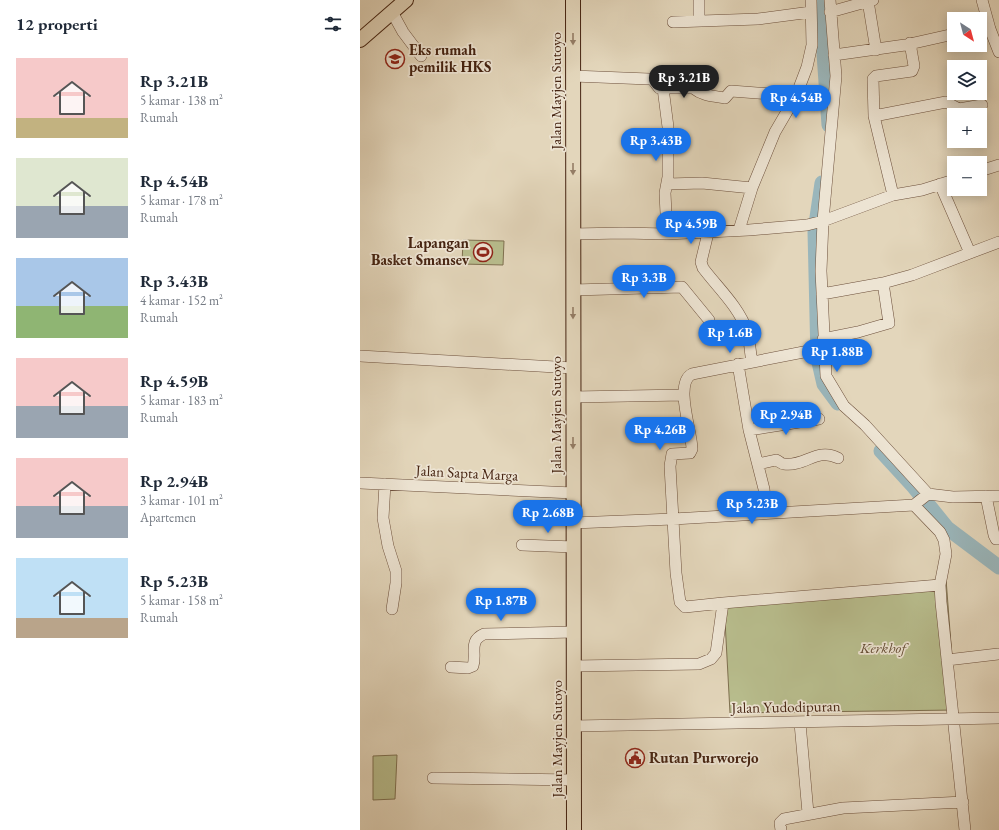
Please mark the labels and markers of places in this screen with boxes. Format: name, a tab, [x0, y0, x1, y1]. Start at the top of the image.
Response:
place label: Eks rumah pemilik HKS	[409, 40, 491, 76]
school or university icon: Eks rumah pemilik HKS	[384, 48, 406, 70]
pin: Rp 3.21B	[643, 65, 725, 99]
pin: Rp 4.54B	[755, 85, 837, 119]
pin: Rp 3.43B	[615, 128, 697, 162]
pin: Rp 4.59B	[650, 211, 732, 245]
place label: Lapangan Basket Smansev	[371, 233, 470, 269]
sports icon: Lapangan Basket Smansev	[472, 241, 494, 263]
pin: Rp 3.3B	[607, 265, 681, 299]
pin: Rp 1.6B	[693, 320, 767, 354]
pin: Rp 1.88B	[796, 339, 878, 373]
pin: Rp 2.94B	[745, 402, 827, 436]
pin: Rp 4.26B	[619, 417, 701, 451]
pin: Rp 5.23B	[711, 491, 793, 525]
pin: Rp 2.68B	[507, 500, 589, 534]
pin: Rp 1.87B	[460, 588, 542, 622]
public building icon: Rutan Purworejo	[624, 747, 646, 769]
place label: Rutan Purworejo	[649, 748, 759, 767]

